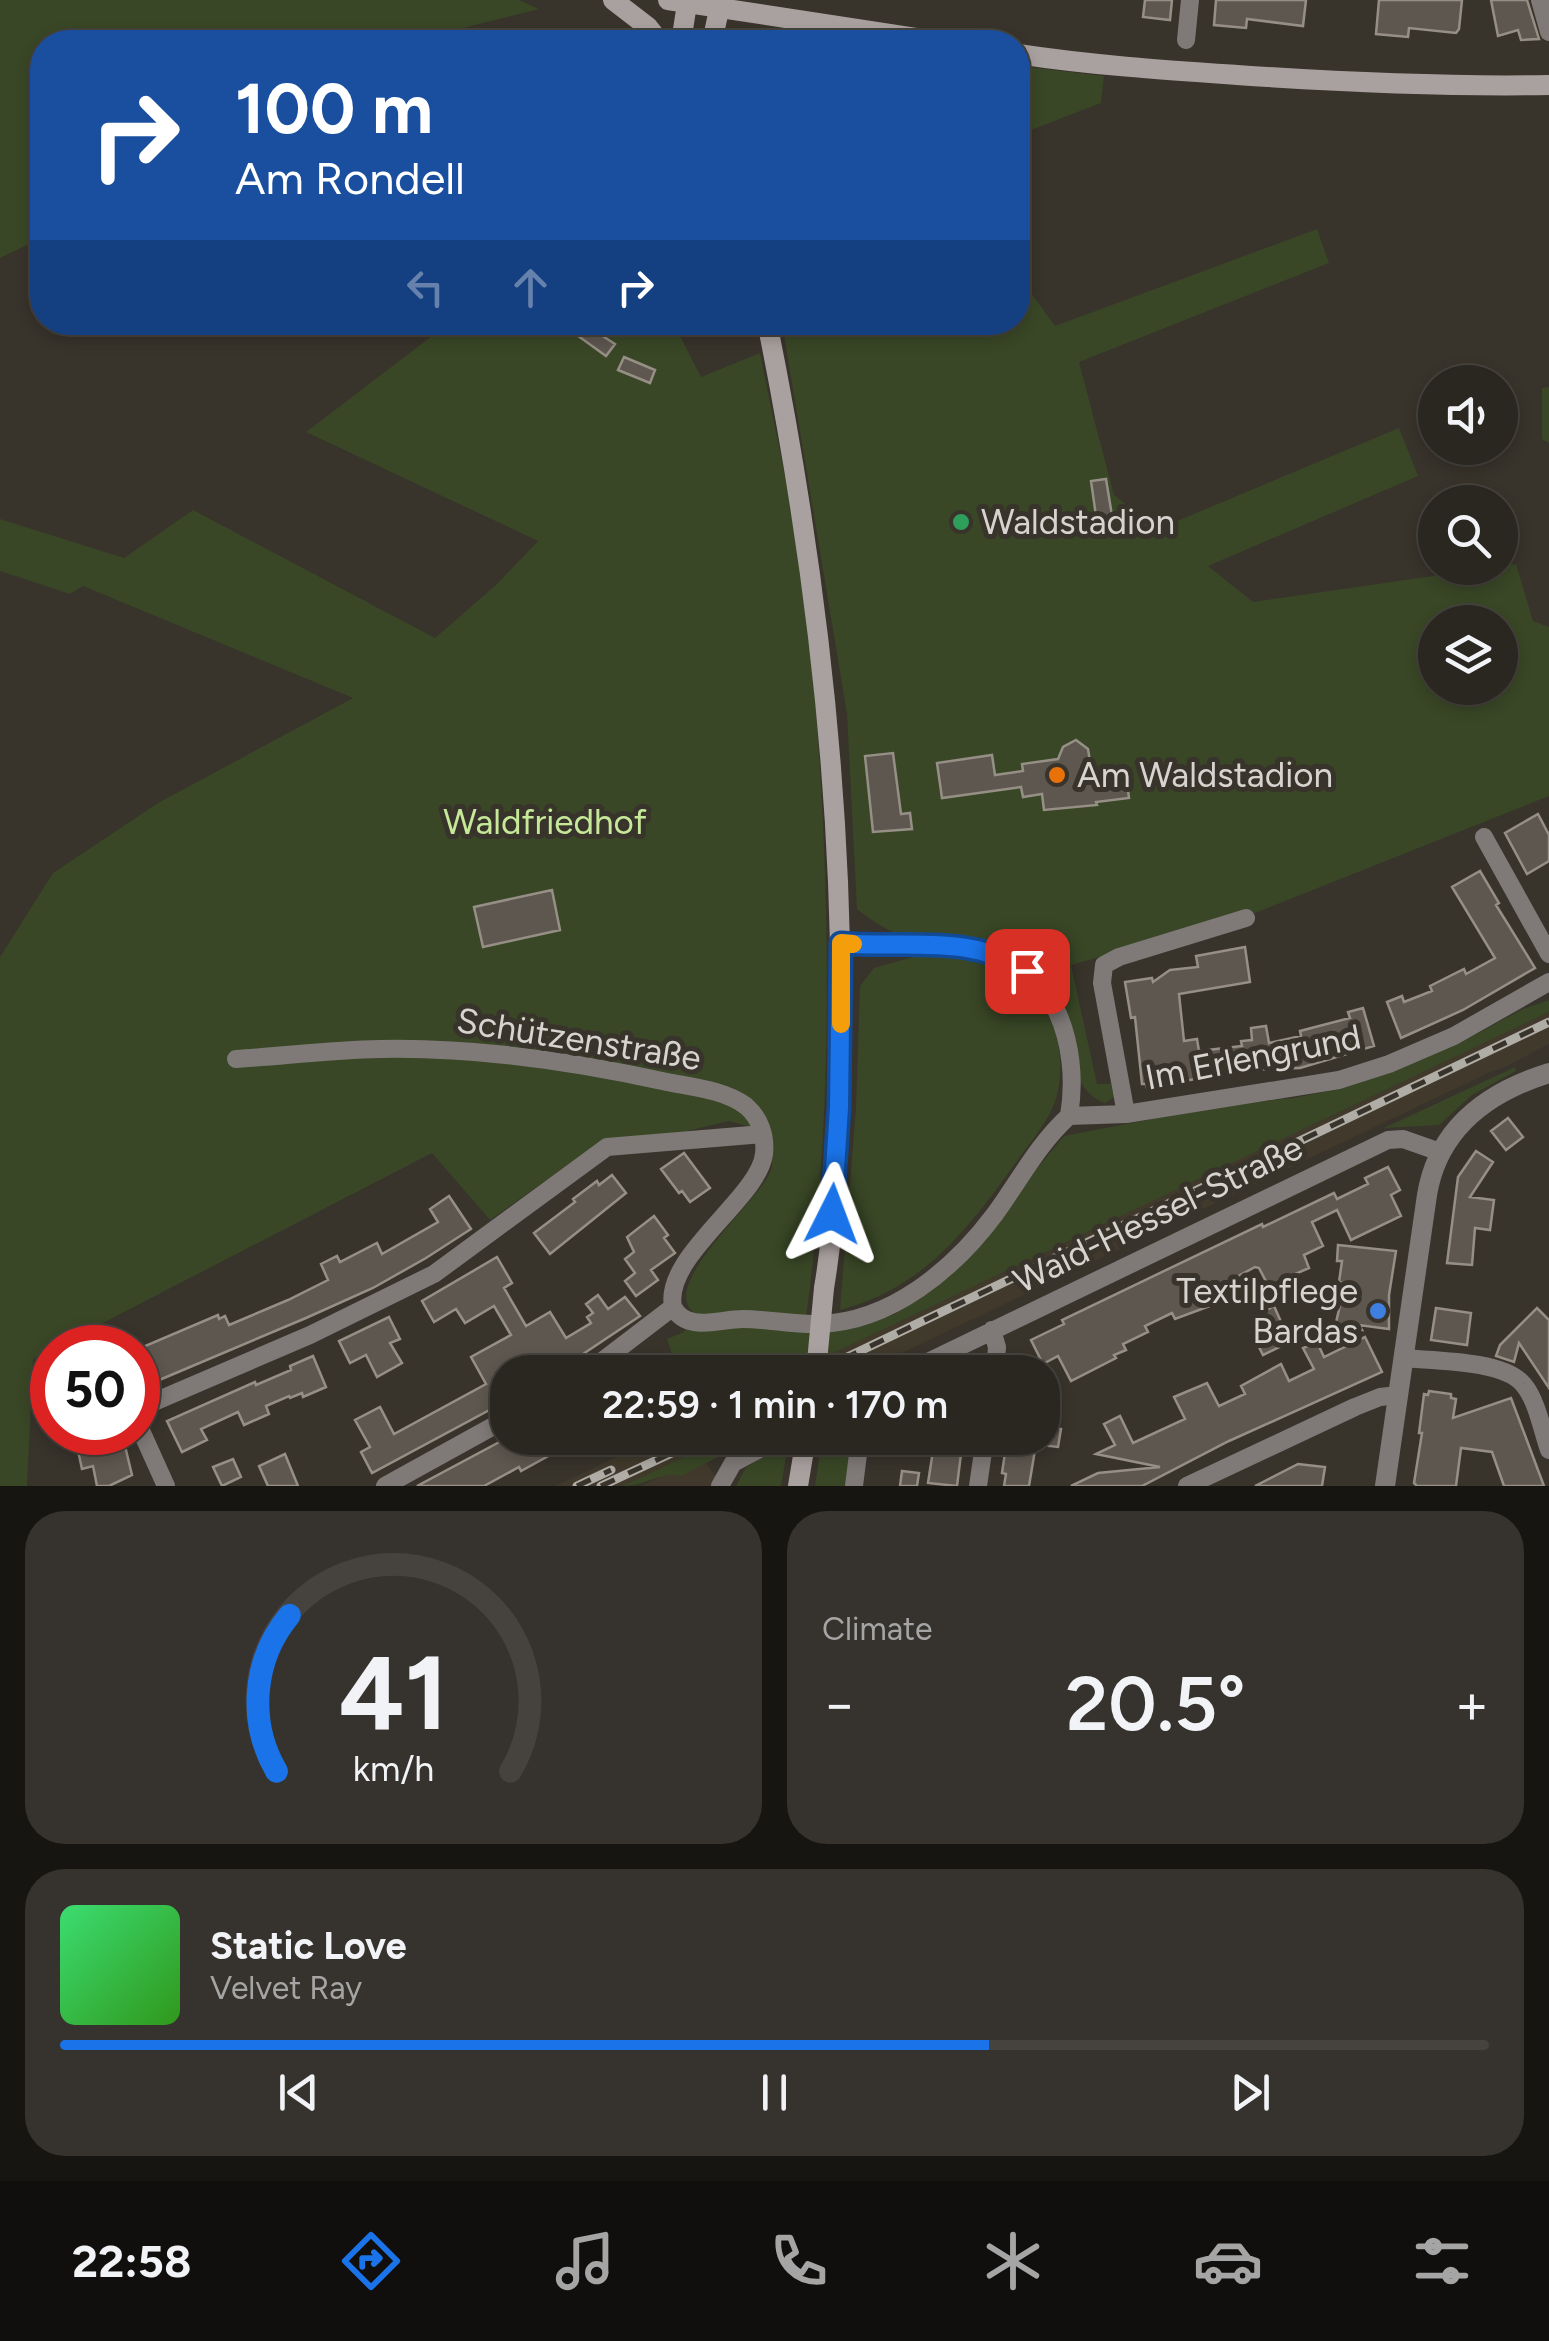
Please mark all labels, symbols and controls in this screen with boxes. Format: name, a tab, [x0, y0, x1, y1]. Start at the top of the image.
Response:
text: 100 m	[235, 66, 433, 151]
icon: right	[70, 70, 200, 200]
text: Am Rondell	[235, 151, 465, 205]
icon: left	[398, 260, 453, 315]
icon: ahead	[503, 260, 558, 315]
icon: right	[608, 260, 663, 315]
map controls	[1418, 365, 1518, 705]
button: sound	[1418, 365, 1518, 465]
button: search	[1418, 485, 1518, 585]
place label: Waldstadion	[981, 501, 1175, 543]
marker: Waldstadion	[950, 511, 972, 533]
button: layers	[1418, 605, 1518, 705]
place label: Am Waldstadion	[1077, 754, 1333, 796]
marker: Am Waldstadion	[1046, 764, 1068, 786]
park label: Waldfriedhof	[443, 801, 647, 843]
pin	[985, 929, 1070, 1014]
icon: arrive	[1000, 944, 1055, 999]
street label: Schützenstraße	[454, 999, 704, 1079]
street label: Im Erlengrund	[1142, 1016, 1364, 1098]
street label: Waid-Hessel-Straße	[1007, 1126, 1309, 1302]
position arrow	[780, 1162, 884, 1266]
place label: Textilpflege Bardas	[1176, 1270, 1358, 1352]
marker: Textilpflege Bardas	[1367, 1300, 1389, 1322]
speed limit sign: 50	[30, 1325, 160, 1455]
text: 22:59 · 1 min · 170 m	[602, 1382, 948, 1428]
text: Climate	[822, 1610, 933, 1648]
text: 41	[339, 1630, 448, 1755]
text: 20.5°	[1065, 1659, 1246, 1749]
text: −	[822, 1671, 856, 1737]
text: +	[1455, 1671, 1489, 1737]
text: km/h	[353, 1747, 434, 1790]
text: Static Love	[210, 1923, 407, 1969]
text: Velvet Ray	[210, 1969, 362, 2007]
icon: previous	[271, 2065, 326, 2120]
icon: pause	[747, 2065, 802, 2120]
icon: next	[1223, 2065, 1278, 2120]
icon: directions	[336, 2226, 406, 2296]
icon: music	[550, 2226, 620, 2296]
icon: phone	[764, 2226, 834, 2296]
icon: climate	[978, 2226, 1048, 2296]
icon: car	[1193, 2226, 1263, 2296]
icon: filters	[1407, 2226, 1477, 2296]
text: 22:58	[72, 2234, 191, 2288]

